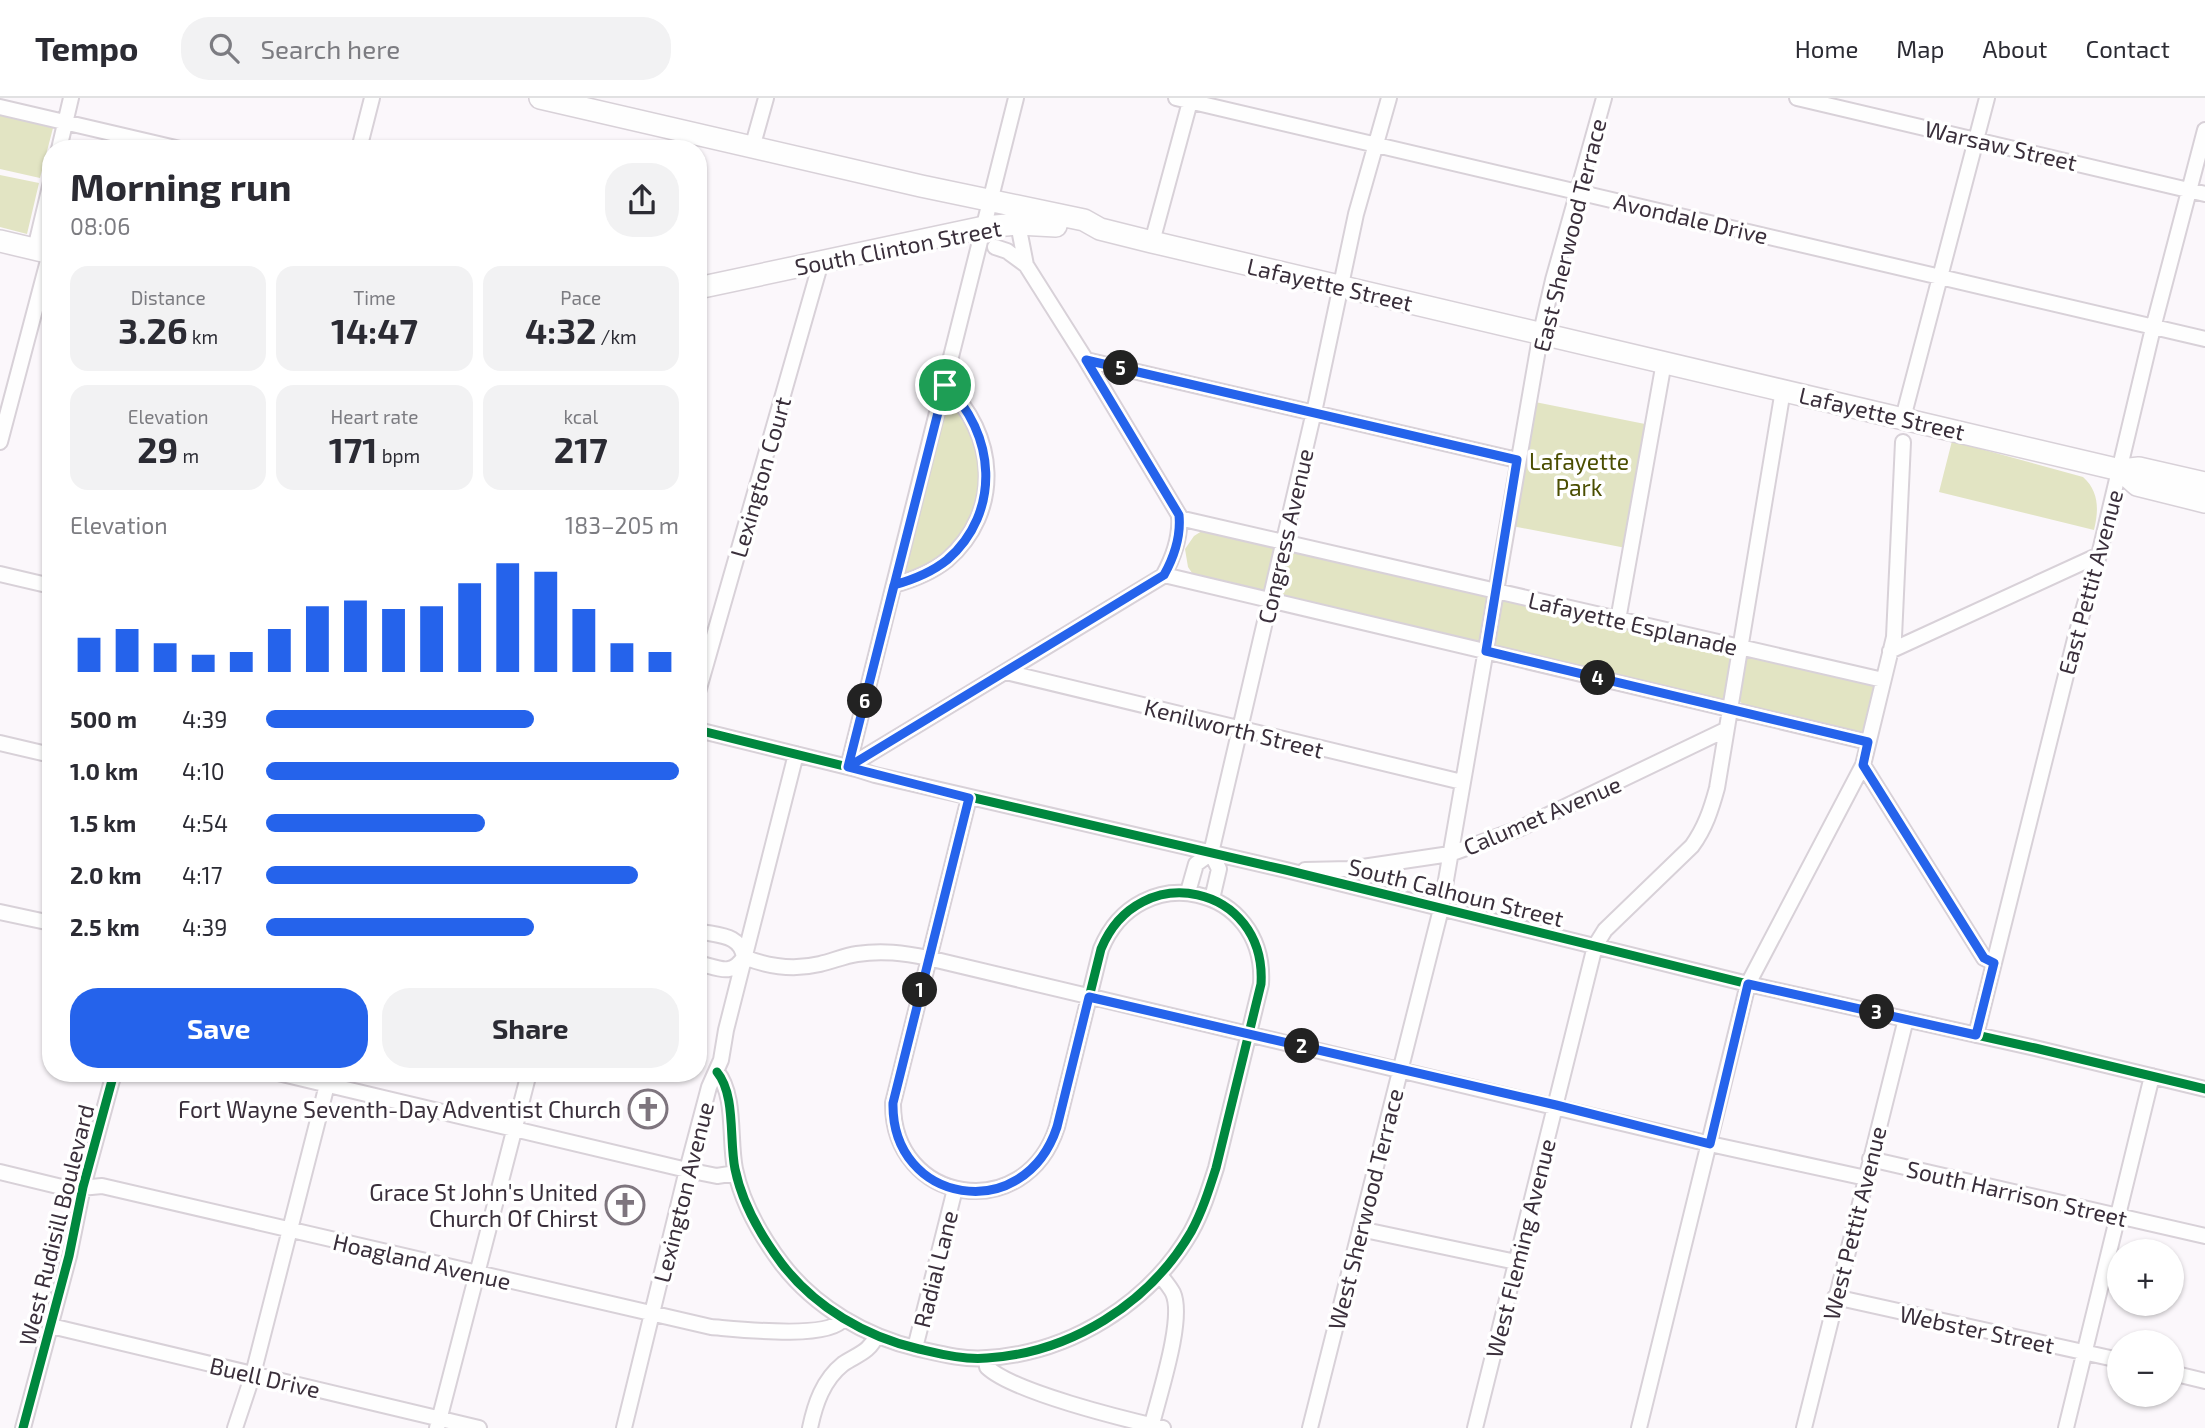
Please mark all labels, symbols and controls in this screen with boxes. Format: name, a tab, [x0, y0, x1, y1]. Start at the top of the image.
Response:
search box	[181, 17, 671, 80]
text: Tempo	[35, 28, 139, 68]
icon: search	[205, 29, 243, 67]
text: Search here	[261, 33, 400, 64]
text: Home	[1795, 34, 1858, 63]
text: Map	[1896, 34, 1944, 63]
text: About	[1982, 34, 2048, 63]
text: Contact	[2086, 34, 2170, 63]
street label: Warsaw Street	[1922, 114, 2080, 176]
street label: East Sherwood Terrace	[1526, 115, 1612, 355]
text: Morning run	[70, 163, 291, 209]
button: share	[605, 163, 679, 237]
street label: Avondale Drive	[1611, 187, 1771, 249]
text: 08:06	[70, 212, 130, 240]
street label: South Clinton Street	[792, 213, 1004, 281]
street label: Lafayette Street	[1244, 251, 1416, 317]
text: Distance	[131, 286, 206, 309]
text: Time	[353, 286, 396, 309]
text: Pace	[560, 286, 601, 309]
text: 3.26	[118, 309, 188, 351]
text: 14:47	[331, 309, 418, 351]
text: 4:32	[525, 309, 596, 351]
text: km	[188, 325, 218, 348]
text: /km	[596, 325, 637, 348]
pin: 5	[1104, 350, 1138, 386]
pin	[915, 355, 975, 415]
text: 5	[1115, 356, 1126, 379]
icon: arrive	[926, 366, 964, 404]
street label: Lafayette Street	[1796, 380, 1968, 446]
street label: Lexington Court	[724, 393, 796, 561]
text: Elevation	[128, 405, 208, 428]
text: Heart rate	[331, 405, 418, 428]
text: kcal	[563, 405, 598, 428]
text: 29	[137, 428, 178, 470]
text: 171	[329, 428, 377, 470]
text: 217	[554, 428, 608, 470]
text: m	[178, 444, 199, 467]
text: bpm	[377, 444, 420, 467]
street label: Congress Avenue	[1251, 446, 1319, 626]
park label: Lafayette Park	[1529, 447, 1629, 501]
street label: East Pettit Avenue	[2052, 486, 2128, 678]
text: Elevation	[70, 511, 168, 539]
text: 183–205 m	[565, 511, 679, 539]
street label: Lafayette Esplanade	[1526, 585, 1740, 661]
pin: 4	[1580, 660, 1616, 696]
text: 4	[1591, 666, 1604, 689]
pin: 6	[848, 684, 882, 718]
text: 6	[859, 689, 870, 712]
street label: Kenilworth Street	[1142, 692, 1327, 764]
text: 500 m	[70, 705, 137, 733]
text: 4:39	[182, 705, 228, 733]
text: 1.0 km	[70, 757, 138, 785]
text: 4:10	[182, 757, 225, 785]
street label: Calumet Avenue	[1459, 769, 1625, 861]
text: 1.5 km	[70, 809, 136, 837]
text: 4:54	[182, 809, 228, 837]
street label: South Calhoun Street	[1345, 852, 1567, 932]
text: 2.0 km	[70, 861, 142, 889]
text: 4:17	[182, 861, 223, 889]
text: 2.5 km	[70, 913, 140, 941]
text: 4:39	[182, 913, 228, 941]
pin: 1	[902, 972, 937, 1008]
text: 1	[915, 978, 924, 1001]
button: Save	[70, 988, 368, 1068]
button: Share	[382, 988, 679, 1068]
pin: 3	[1860, 995, 1895, 1030]
text: 3	[1871, 1000, 1882, 1023]
pin: 2	[1284, 1028, 1320, 1063]
text: 2	[1296, 1034, 1307, 1057]
street label: West Sherwood Terrace	[1321, 1086, 1409, 1332]
church icon: Fort Wayne Seventh-Day Adventist Church	[627, 1088, 669, 1130]
place label: Fort Wayne Seventh-Day Adventist Church	[178, 1095, 621, 1123]
street label: Lexington Avenue	[647, 1099, 719, 1285]
street label: West Rudisill Boulevard	[12, 1102, 100, 1348]
street label: West Pettit Avenue	[1816, 1123, 1892, 1323]
street label: West Fleming Avenue	[1479, 1136, 1561, 1360]
street label: South Harrison Street	[1904, 1154, 2130, 1232]
place label: Grace St John's United Church Of Chirst	[369, 1178, 598, 1232]
church icon: Grace St John's United Church Of Chirst	[604, 1184, 646, 1226]
street label: Radial Lane	[907, 1207, 963, 1331]
street label: Hoagland Avenue	[330, 1227, 514, 1295]
map controls	[2107, 1239, 2184, 1407]
button: +	[2107, 1239, 2184, 1316]
street label: Webster Street	[1897, 1299, 2057, 1359]
button: −	[2107, 1330, 2184, 1407]
street label: Buell Drive	[207, 1351, 323, 1403]

